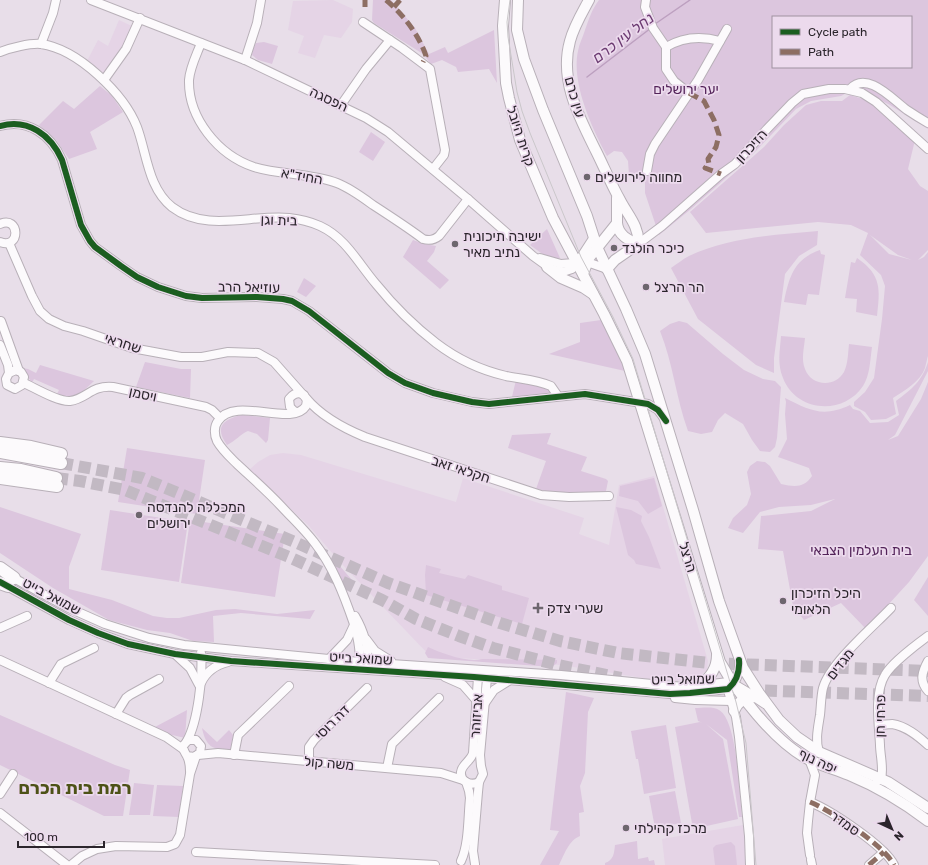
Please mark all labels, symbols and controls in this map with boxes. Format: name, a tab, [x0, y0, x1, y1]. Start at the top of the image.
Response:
water label: נחל עין כרם	[589, 9, 657, 67]
legend	[772, 16, 912, 68]
text: Cycle path	[808, 25, 867, 39]
text: Path	[808, 45, 834, 59]
street label: עין כרם	[561, 75, 588, 120]
park label: יער ירושלים	[653, 81, 719, 98]
street label: הפסגה	[307, 83, 351, 116]
street label: קרית היובל	[503, 104, 538, 169]
street label: הזיכרון	[732, 126, 771, 167]
street label: החיד"א	[280, 164, 324, 189]
place label: מחווה לירושלים	[595, 169, 682, 186]
marker: מחווה לירושלים	[582, 172, 592, 182]
street label: בית וגן	[260, 211, 298, 230]
place label: ישיבה תיכונית נתיב מאיר	[463, 228, 541, 261]
marker: ישיבה תיכונית נתיב מאיר	[450, 239, 460, 249]
place label: כיכר הולנד	[622, 240, 684, 257]
marker: כיכר הולנד	[609, 243, 619, 253]
street label: עוזיאל הרב	[218, 278, 280, 297]
place label: הר הרצל	[654, 279, 704, 296]
marker: הר הרצל	[641, 282, 651, 292]
street label: שחראי	[102, 330, 143, 357]
street label: ויסמן	[128, 383, 158, 406]
street label: חקלאי זאב	[429, 452, 492, 487]
place label: המכללה להנדסה ירושלים	[147, 499, 245, 532]
marker: המכללה להנדסה ירושלים	[134, 510, 144, 520]
street label: הרצל	[675, 540, 700, 574]
park label: בית העלמין הצבאי	[810, 542, 912, 559]
street label: שמואל בייט	[20, 574, 84, 619]
place label: היכל הזיכרון הלאומי	[791, 585, 861, 618]
marker: היכל הזיכרון הלאומי	[778, 596, 788, 606]
place label: שערי צדק	[547, 600, 603, 617]
marker: שערי צדק	[532, 602, 544, 614]
street label: מגדים	[823, 645, 858, 683]
street label: שמואל בייט	[329, 648, 393, 669]
street label: שמואל בייט	[651, 670, 715, 689]
street label: אביזוהר	[466, 693, 487, 739]
street label: פרחי חן	[872, 694, 889, 738]
street label: דה רוסי	[311, 701, 354, 743]
street label: יפה נוף	[796, 745, 840, 778]
street label: משה קול	[303, 753, 355, 774]
district label: רמת בית הכרם	[19, 777, 131, 799]
street label: סמדר	[826, 807, 863, 840]
north arrow	[872, 809, 912, 849]
place label: מרכז קהילתי	[634, 820, 707, 837]
scale bar	[18, 823, 104, 849]
marker: מרכז קהילתי	[621, 823, 631, 833]
text: N	[891, 828, 906, 843]
text: 100 m	[24, 830, 58, 844]

